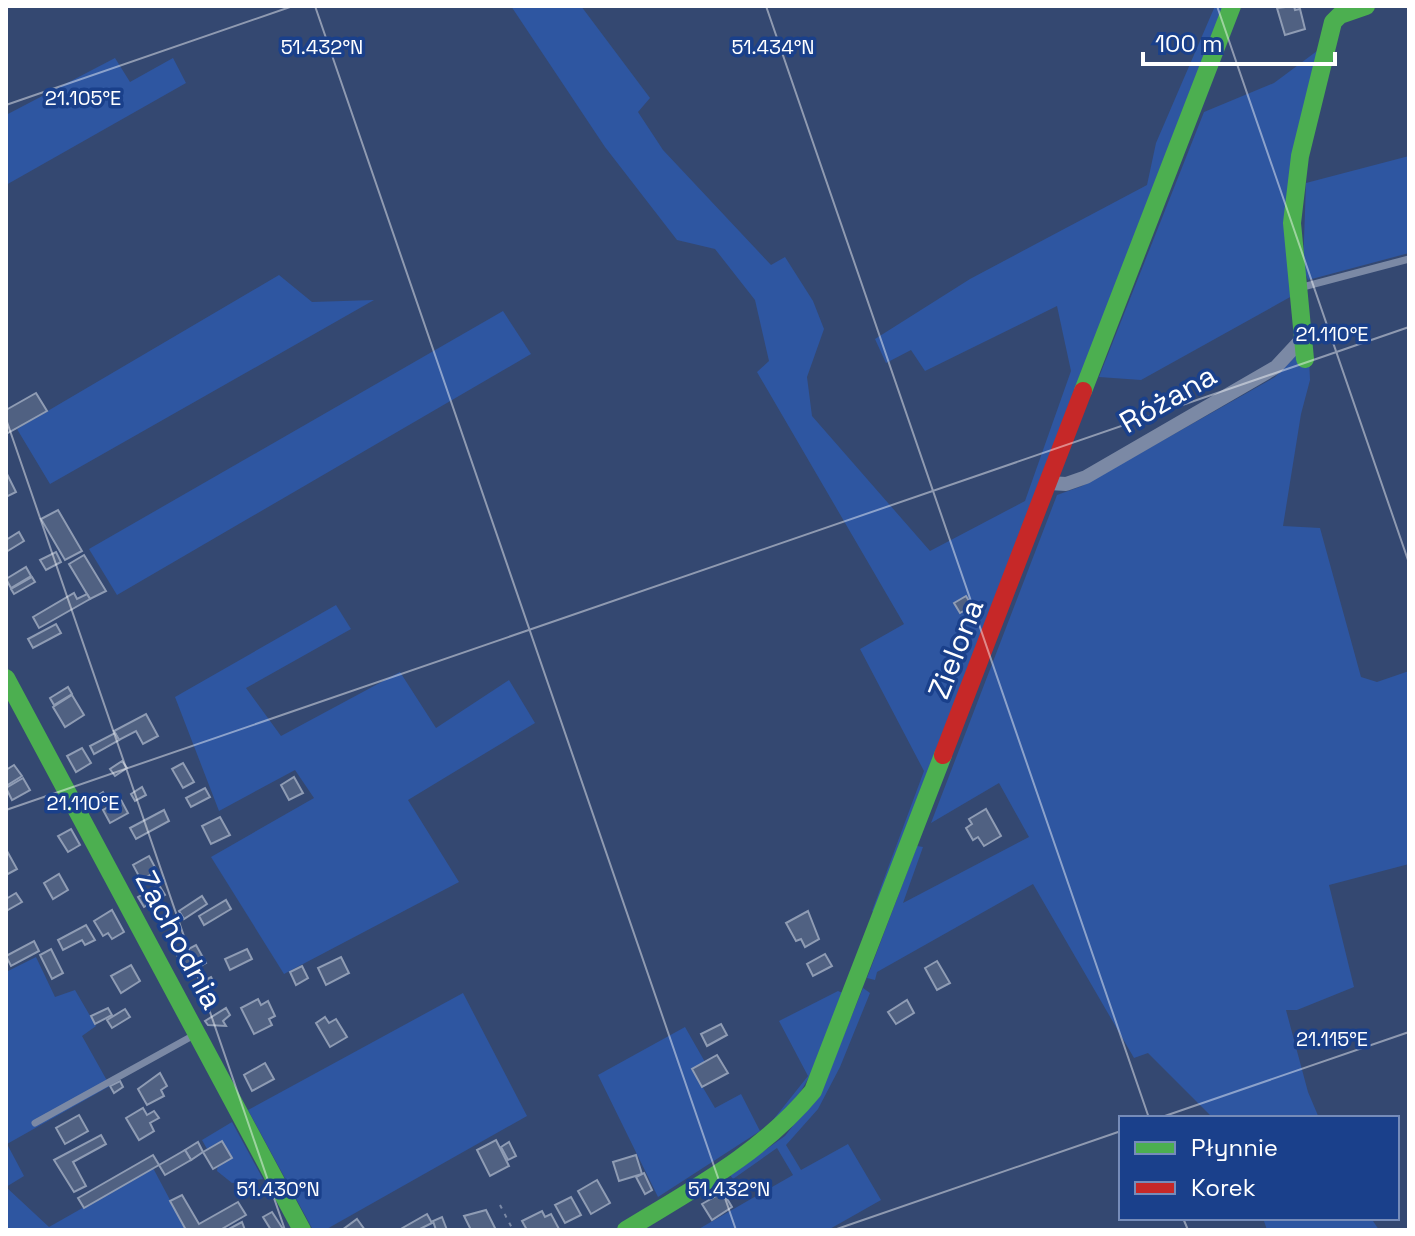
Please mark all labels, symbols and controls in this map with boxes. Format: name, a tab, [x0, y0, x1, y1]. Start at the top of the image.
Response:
scale bar	[1143, 16, 1335, 66]
text: 100 m	[1155, 28, 1223, 59]
text: 51.432°N	[281, 34, 363, 60]
text: 51.434°N	[731, 34, 815, 60]
text: 21.105°E	[45, 85, 121, 111]
text: 21.110°E	[1295, 321, 1369, 347]
street label: Różana	[1112, 355, 1223, 442]
street label: Zielona	[919, 593, 992, 704]
text: 21.110°E	[46, 790, 120, 816]
street label: Zachodnia	[127, 864, 232, 1016]
text: 21.115°E	[1296, 1026, 1368, 1052]
legend	[1119, 1116, 1399, 1220]
text: Płynnie	[1191, 1132, 1278, 1163]
text: Korek	[1191, 1172, 1256, 1203]
text: 51.430°N	[236, 1176, 320, 1202]
text: 51.432°N	[688, 1176, 770, 1202]

